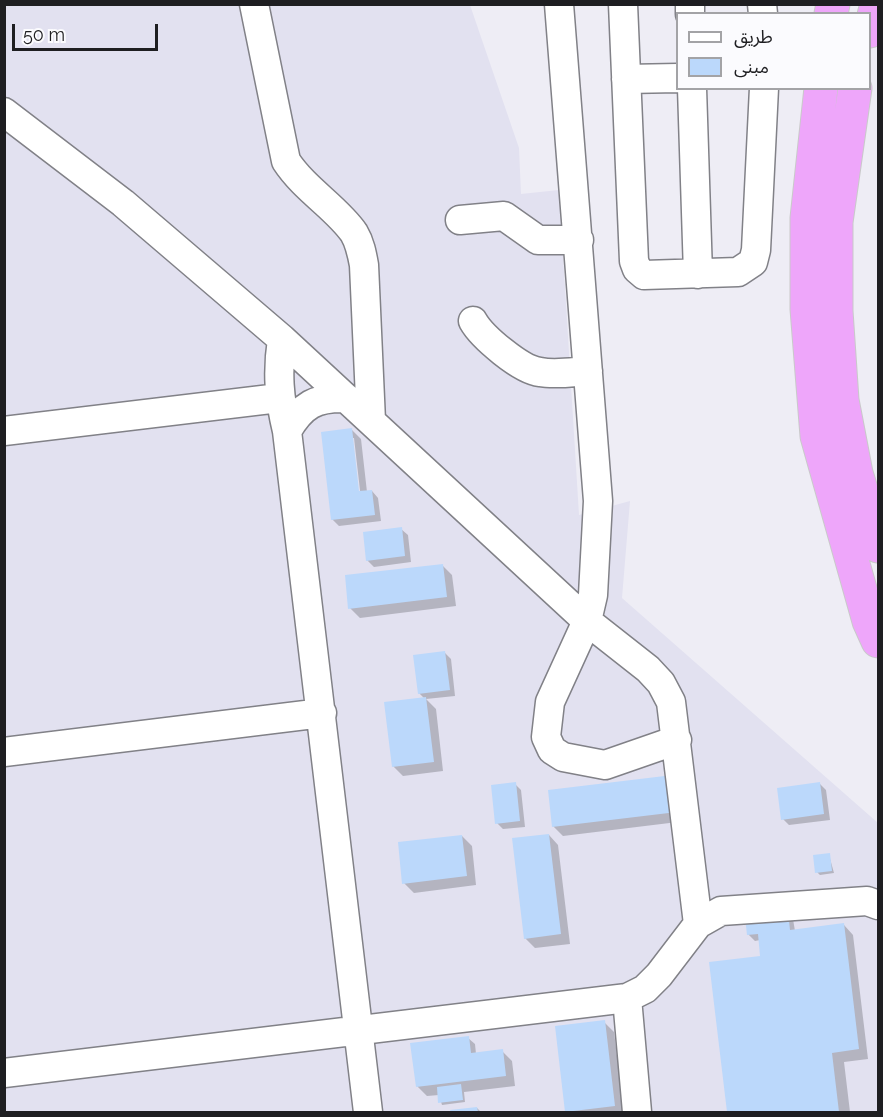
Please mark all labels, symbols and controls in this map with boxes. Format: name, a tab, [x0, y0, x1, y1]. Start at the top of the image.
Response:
scale bar	[15, 12, 160, 50]
legend	[676, 12, 871, 90]
text: 50 m	[23, 24, 65, 45]
text: طريق	[734, 26, 773, 47]
text: مبنى	[734, 56, 769, 77]

